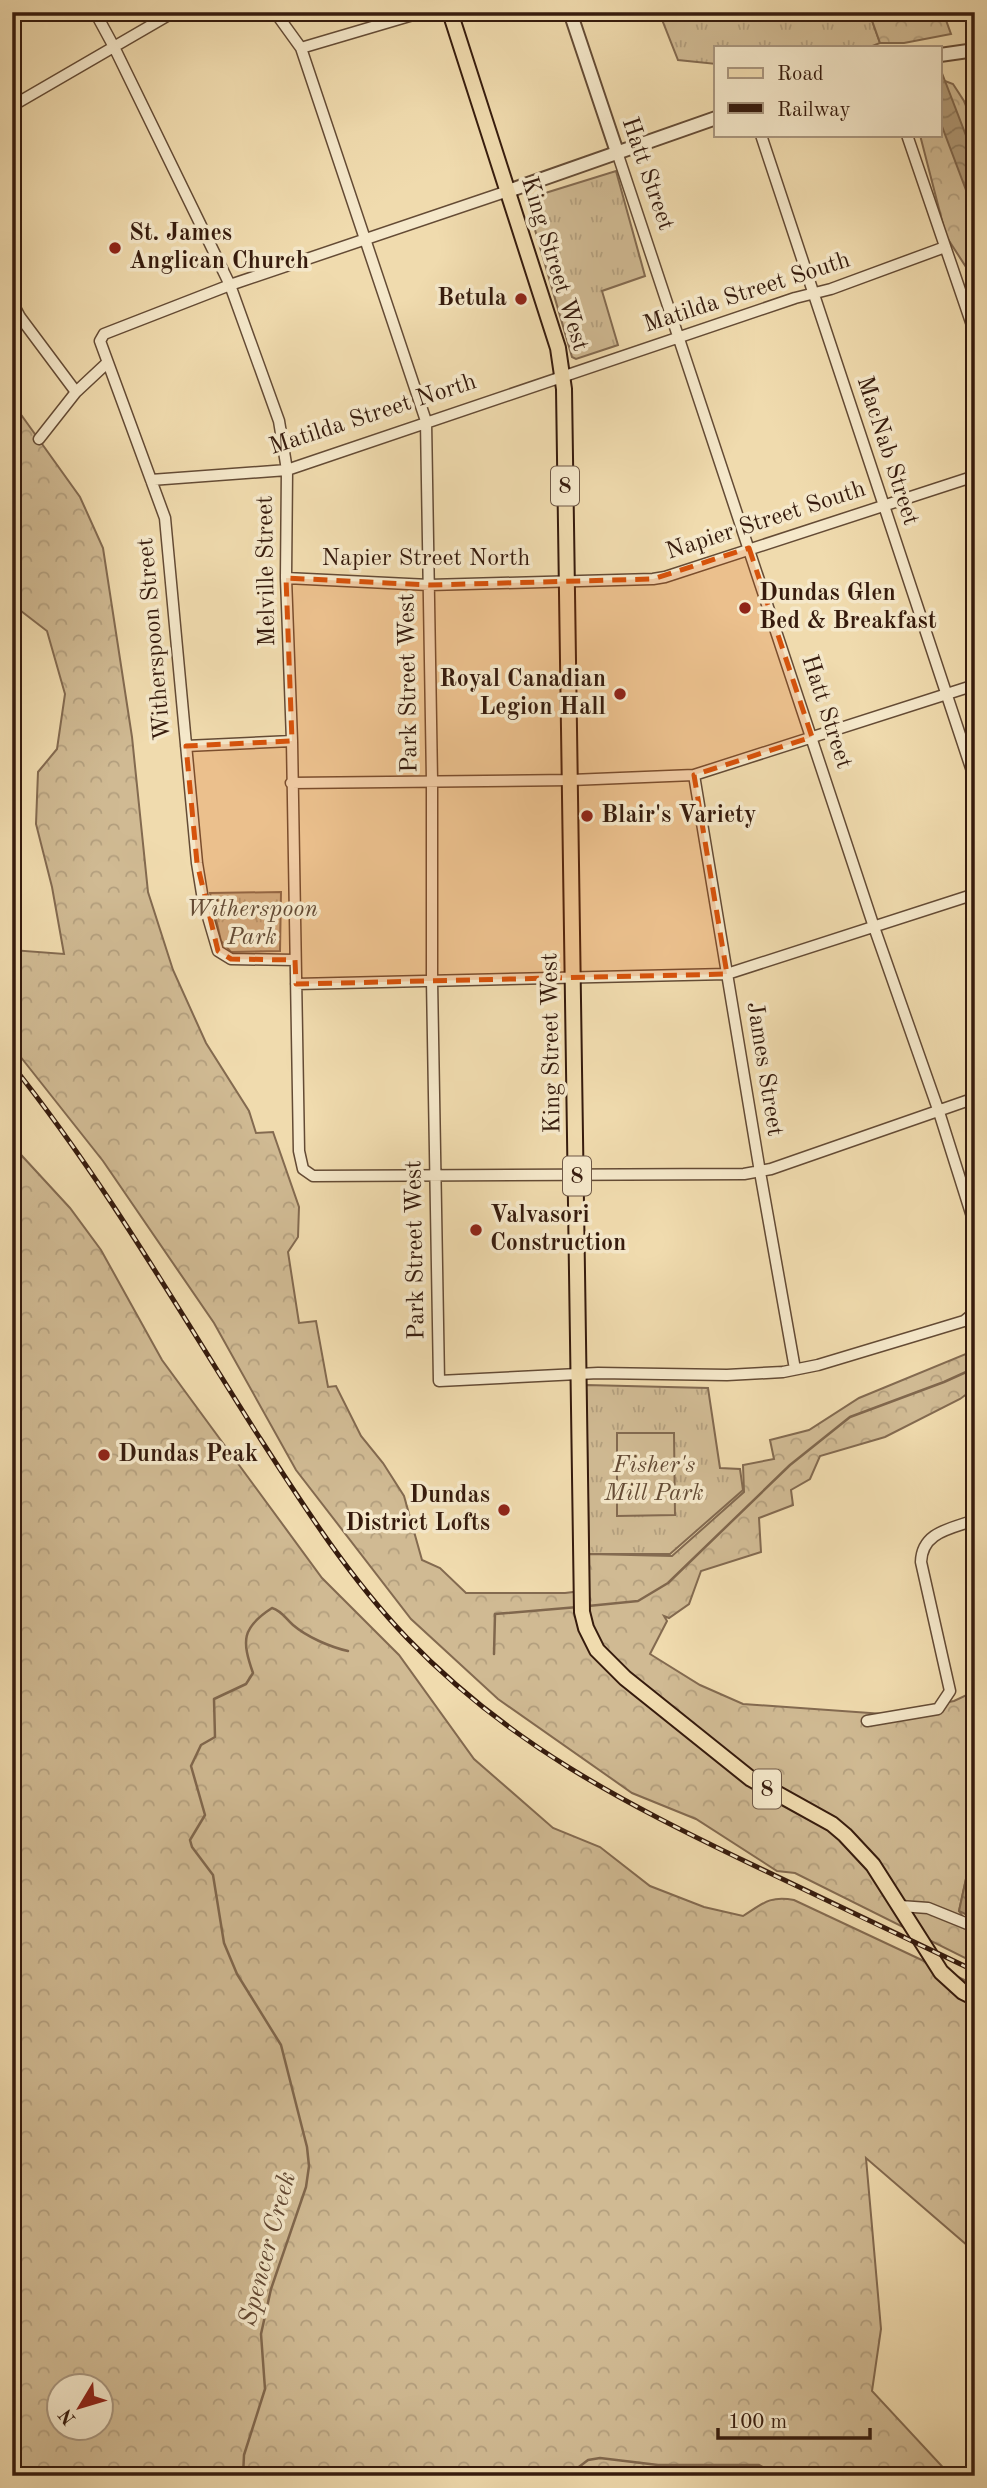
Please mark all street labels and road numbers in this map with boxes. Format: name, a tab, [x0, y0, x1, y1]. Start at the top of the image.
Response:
street label: Hatt Street	[616, 114, 678, 234]
street label: King Street West	[516, 174, 592, 354]
street label: Matilda Street South	[641, 248, 853, 338]
street label: Matilda Street North	[266, 370, 480, 460]
street label: MacNab Street	[852, 373, 922, 529]
road number: 8	[551, 466, 579, 506]
street label: Napier Street South	[663, 477, 869, 565]
street label: Melville Street	[254, 495, 280, 647]
street label: Witherspoon Street	[134, 537, 176, 741]
street label: Napier Street North	[322, 547, 530, 571]
street label: Park Street West	[395, 593, 423, 773]
street label: Hatt Street	[796, 652, 856, 772]
street label: King Street West	[538, 952, 566, 1134]
street label: James Street	[742, 1000, 786, 1138]
road number: 8	[563, 1156, 591, 1196]
street label: Park Street West	[402, 1160, 430, 1340]
road number: 8	[753, 1770, 781, 1809]

